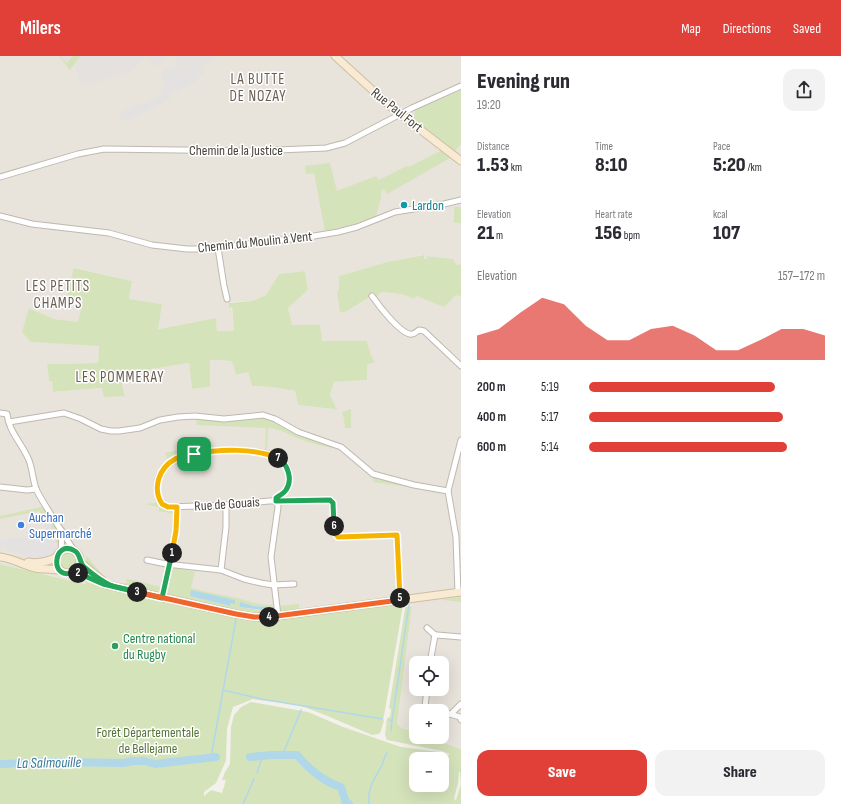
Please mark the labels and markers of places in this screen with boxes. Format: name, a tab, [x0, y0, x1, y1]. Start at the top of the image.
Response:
place label: Lardon	[412, 197, 444, 214]
marker: Lardon	[399, 200, 409, 210]
pin	[177, 437, 211, 471]
pin: 7	[268, 448, 288, 468]
place label: Auchan Supermarché	[28, 509, 92, 542]
pin: 6	[324, 516, 344, 536]
marker: Auchan Supermarché	[16, 520, 26, 530]
pin: 1	[162, 543, 182, 563]
pin: 2	[68, 563, 88, 583]
pin: 3	[127, 582, 147, 602]
pin: 5	[390, 588, 410, 608]
pin: 4	[259, 607, 279, 627]
place label: Centre national du Rugby	[123, 630, 195, 663]
marker: Centre national du Rugby	[110, 641, 120, 651]

